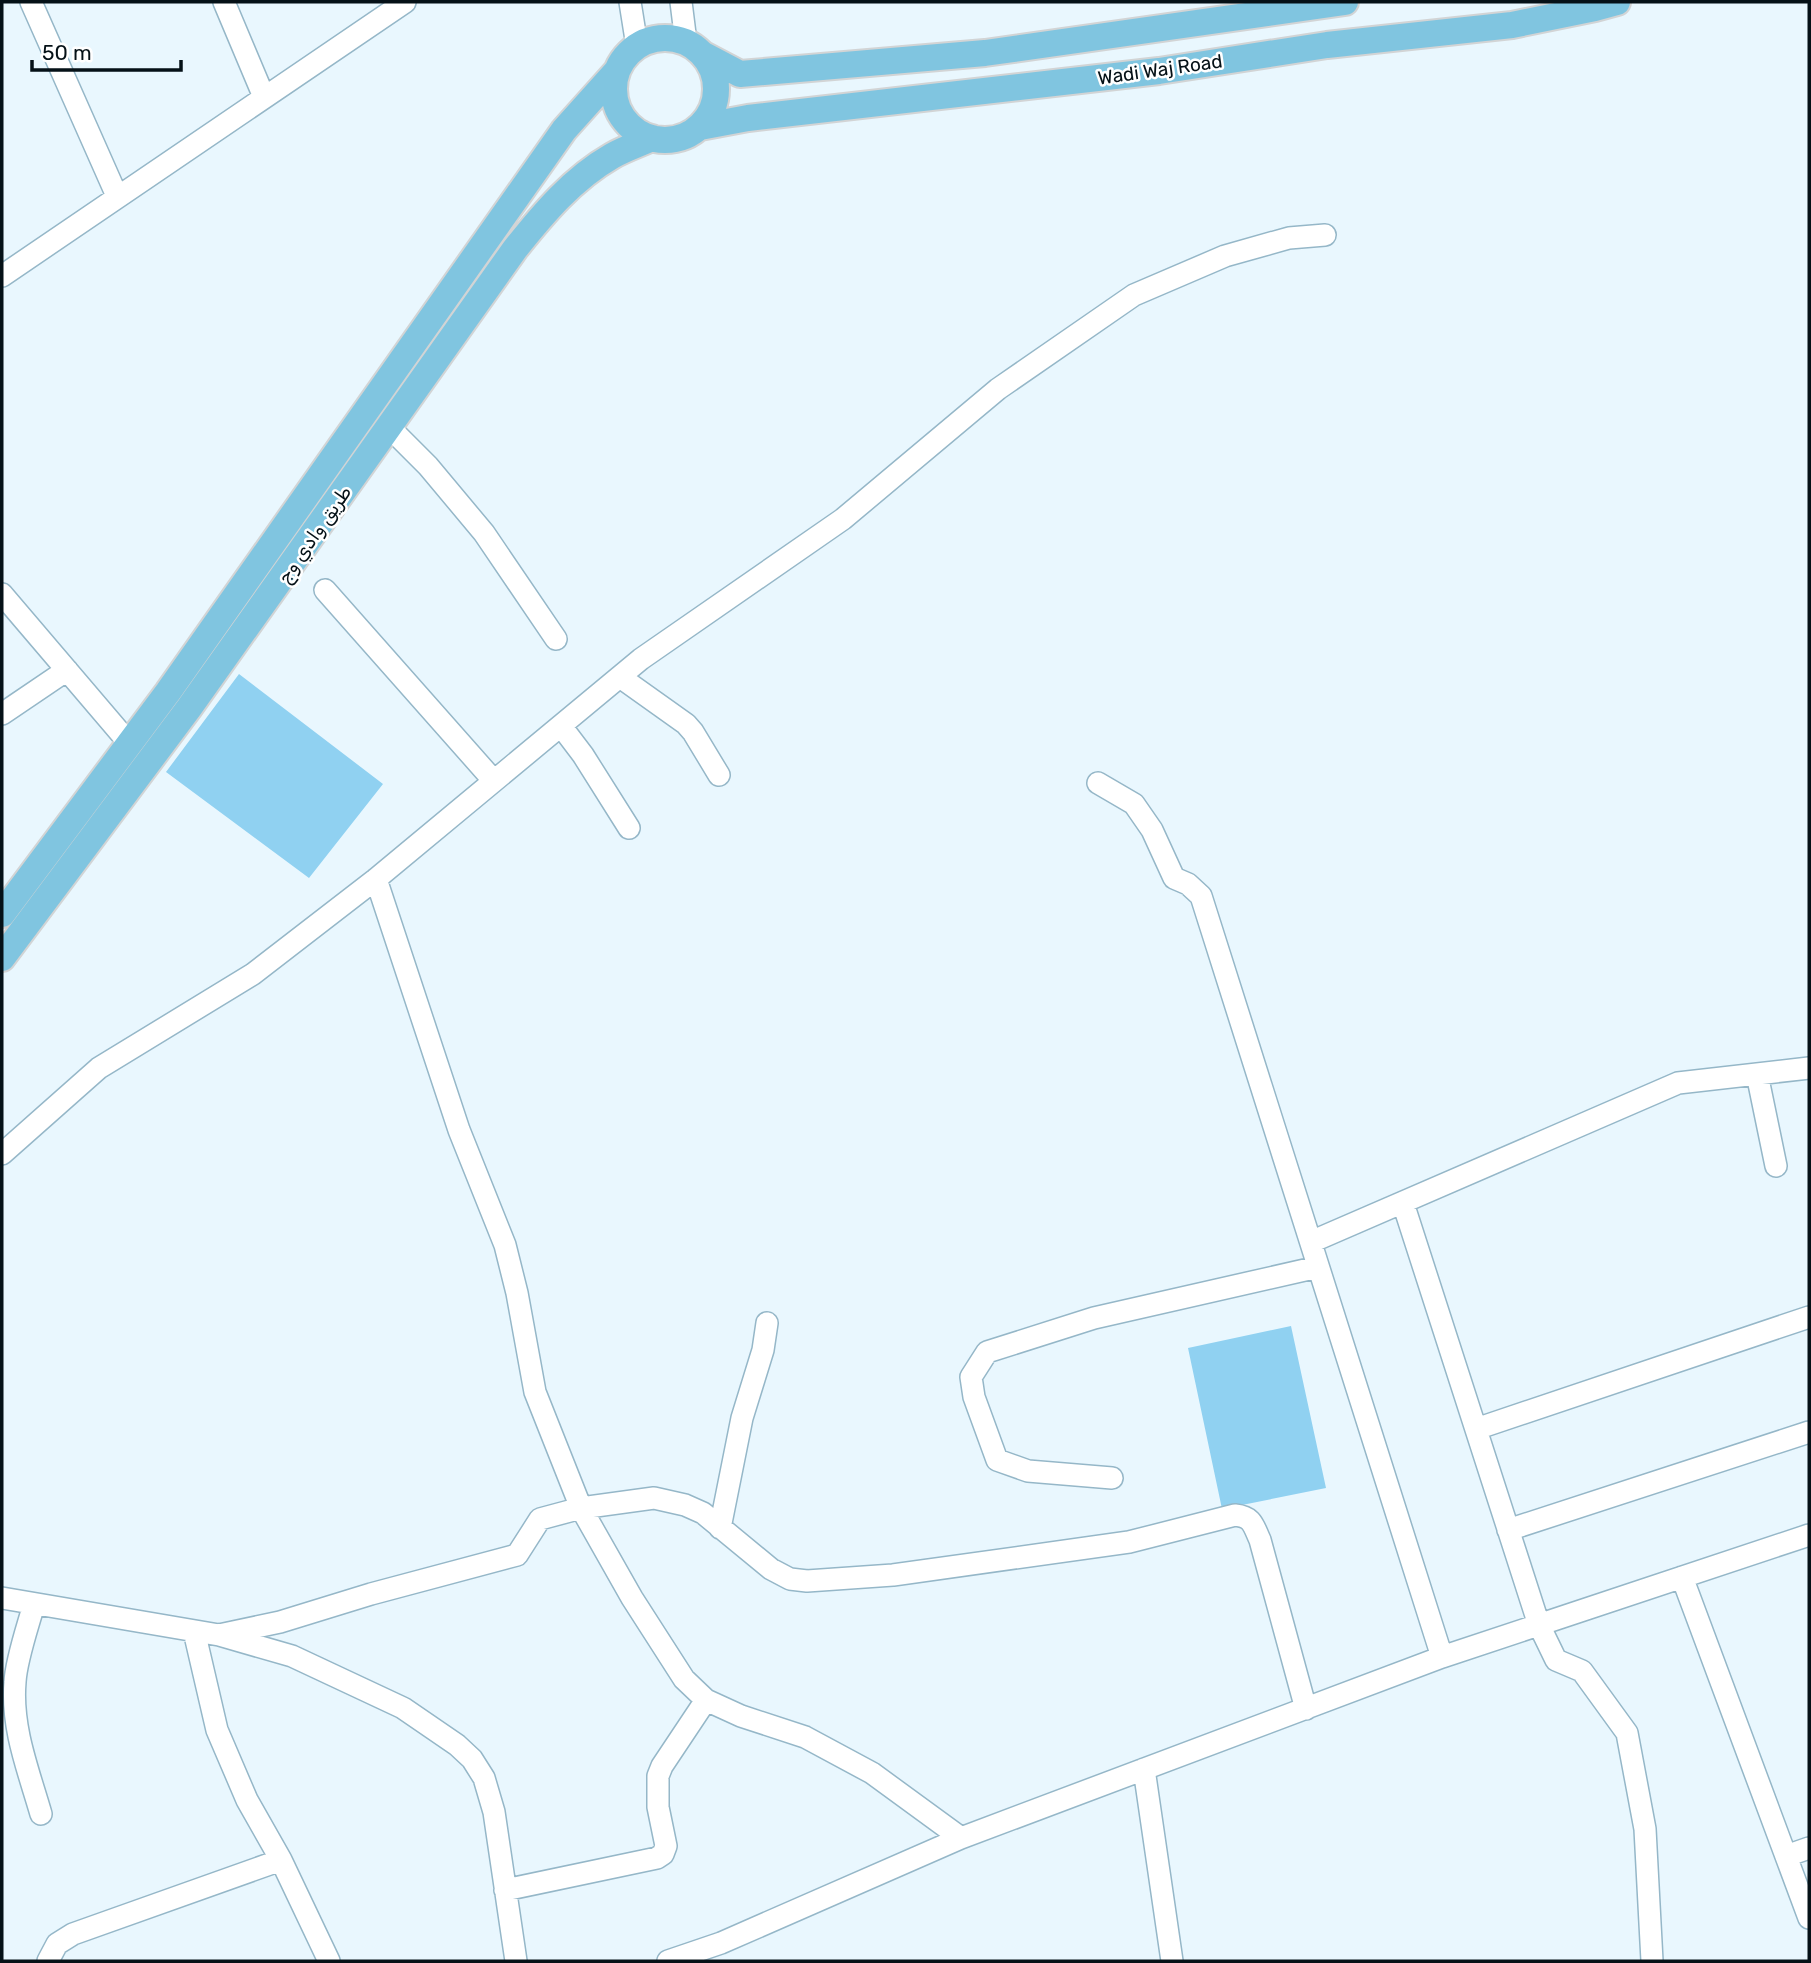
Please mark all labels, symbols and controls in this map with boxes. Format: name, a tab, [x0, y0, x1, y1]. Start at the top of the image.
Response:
scale bar	[32, 28, 180, 72]
text: 50 m	[42, 40, 92, 65]
street label: Wadi Waj Road	[1096, 49, 1224, 90]
street label: طريق وادي وج	[273, 481, 358, 588]

